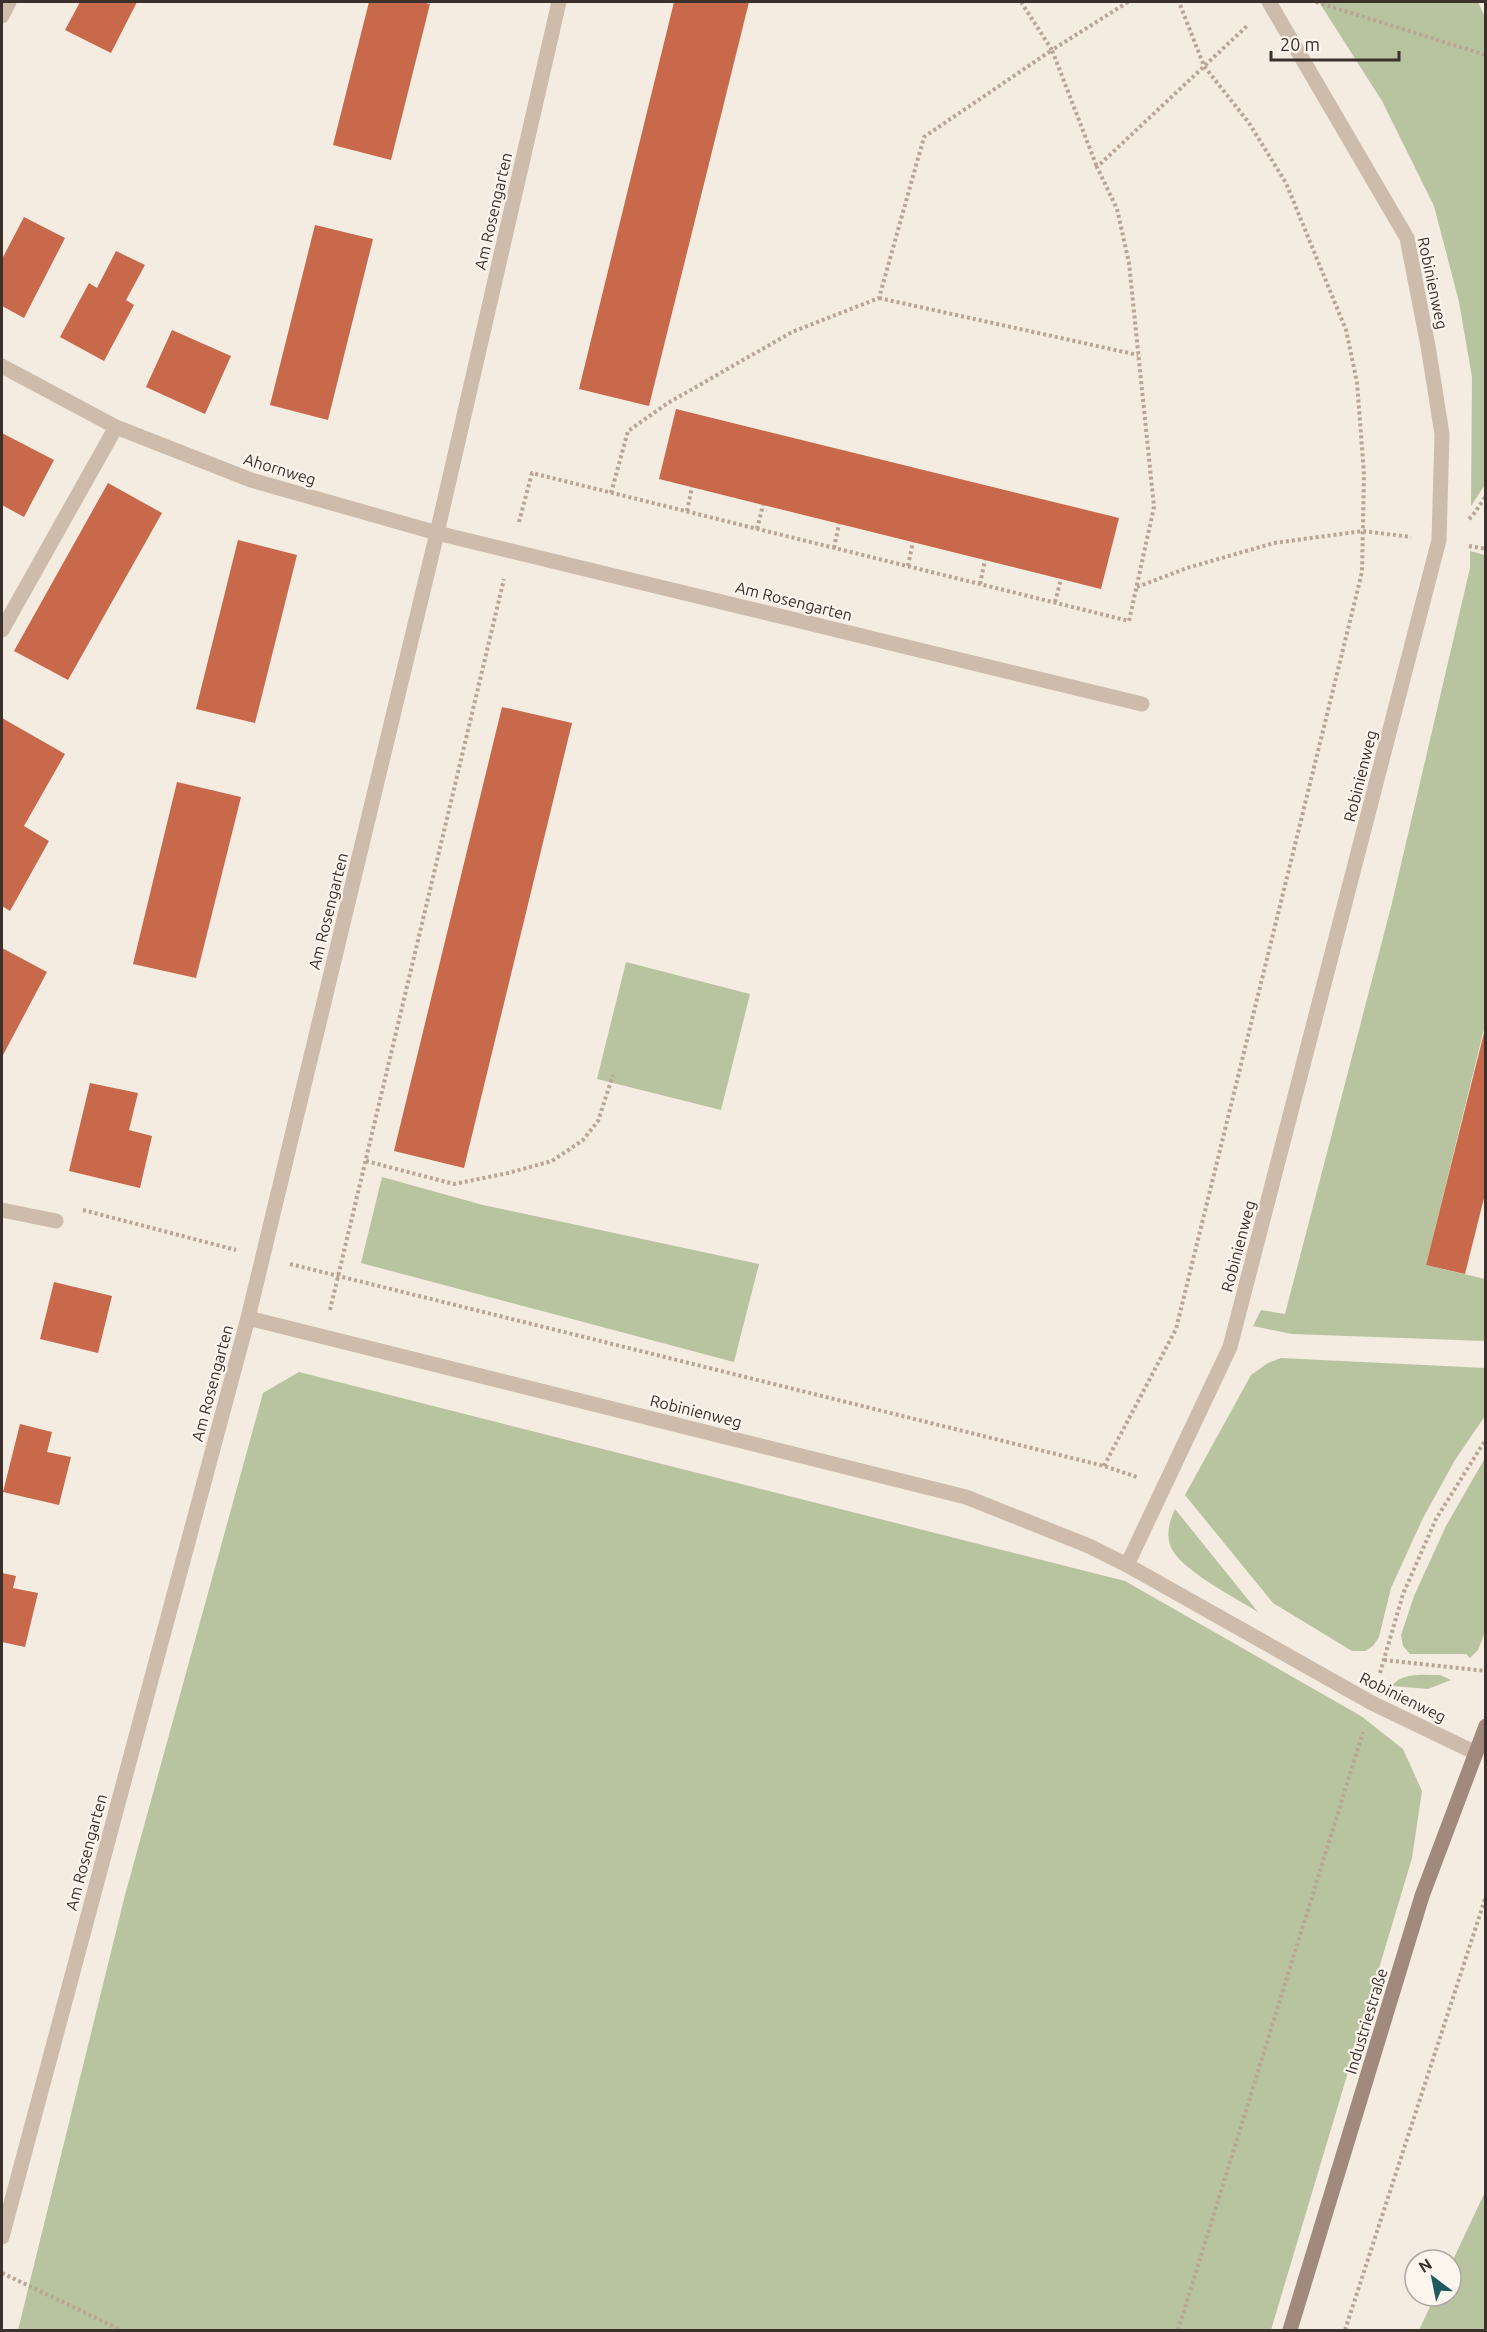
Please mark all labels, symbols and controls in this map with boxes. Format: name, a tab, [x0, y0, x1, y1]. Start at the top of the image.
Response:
scale bar	[1271, 24, 1398, 62]
text: 20 m	[1280, 34, 1320, 54]
street label: Am Rosengarten	[471, 151, 515, 271]
street label: Robinienweg	[1414, 235, 1452, 331]
street label: Ahornweg	[242, 450, 318, 488]
street label: Am Rosengarten	[734, 578, 854, 624]
street label: Robinienweg	[1340, 728, 1380, 824]
street label: Am Rosengarten	[305, 851, 351, 971]
street label: Robinienweg	[1217, 1198, 1259, 1294]
street label: Am Rosengarten	[188, 1323, 236, 1443]
street label: Robinienweg	[648, 1391, 744, 1431]
street label: Robinienweg	[1357, 1668, 1449, 1726]
street label: Am Rosengarten	[62, 1792, 110, 1912]
street label: Industriestraße	[1341, 1966, 1391, 2076]
north arrow	[1403, 2248, 1463, 2308]
text: N	[1415, 2254, 1435, 2276]

